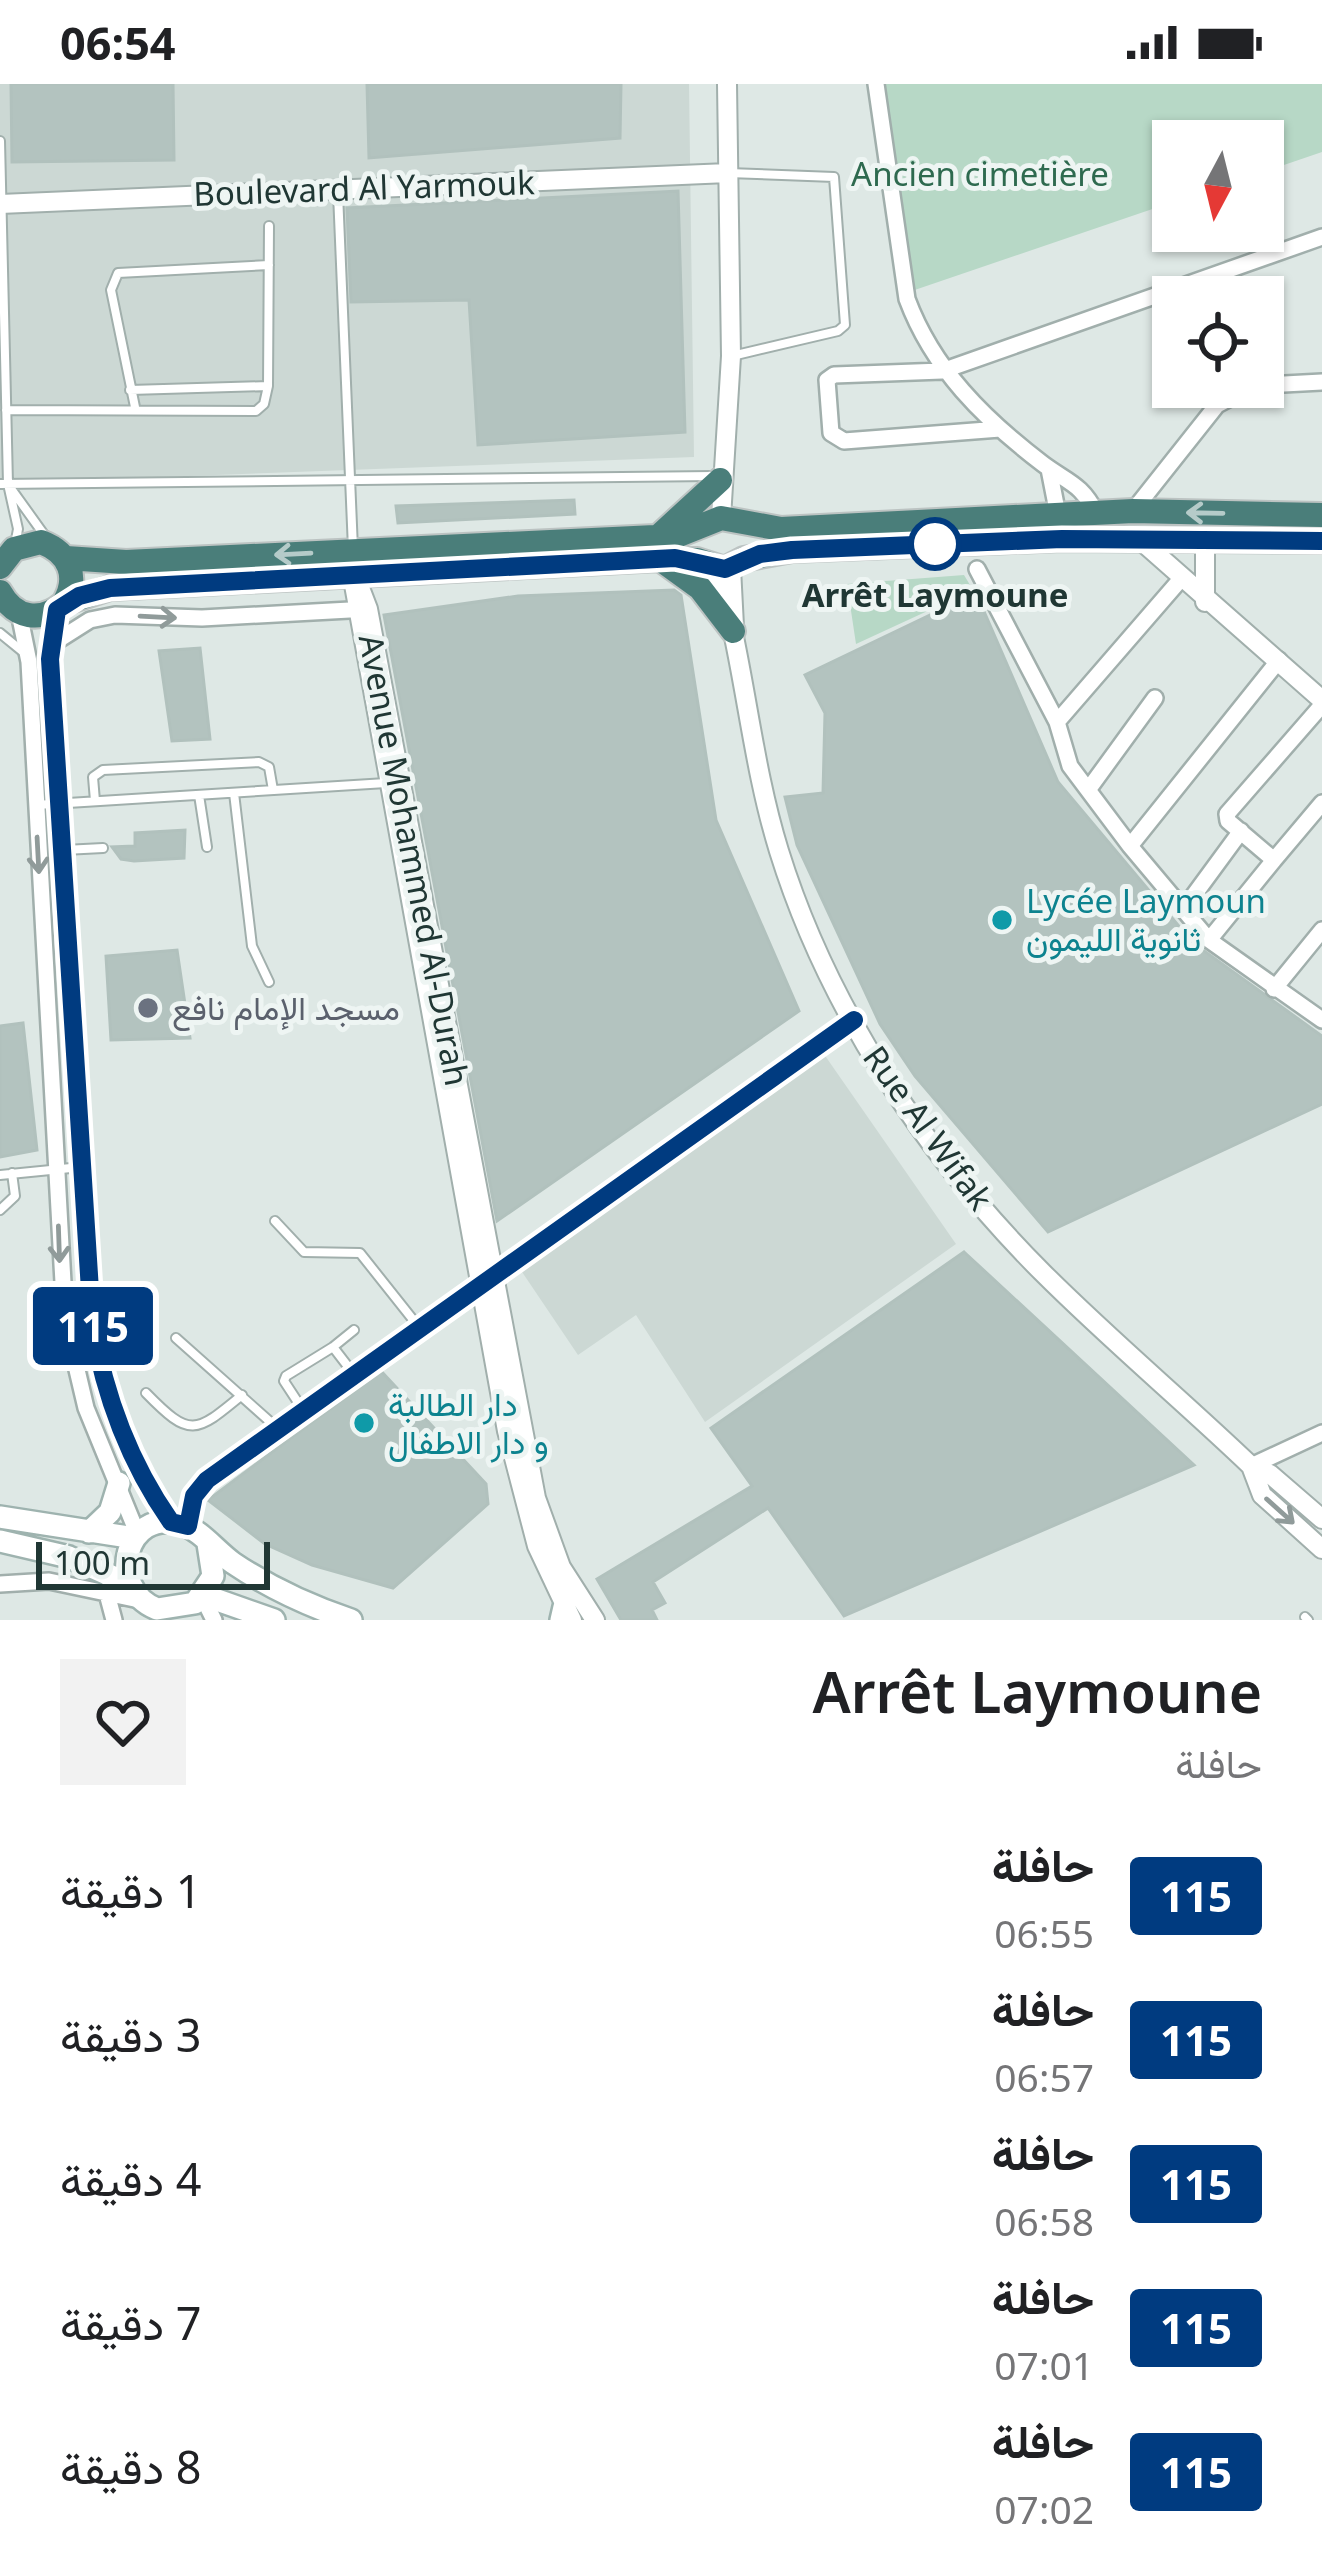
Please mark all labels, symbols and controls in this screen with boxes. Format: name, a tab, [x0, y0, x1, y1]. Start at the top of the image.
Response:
text: 06:54	[60, 12, 176, 73]
north arrow	[1152, 120, 1284, 252]
map controls	[1152, 120, 1284, 408]
park label: Ancien cimetière	[851, 151, 1109, 196]
street label: Boulevard Al Yarmouk	[193, 159, 536, 216]
button: locate	[1152, 276, 1284, 408]
one-way arrow	[1186, 501, 1225, 524]
marker: Arrêt Laymoune	[910, 519, 960, 569]
one-way arrow	[274, 543, 313, 566]
place label: Arrêt Laymoune	[802, 572, 1068, 617]
one-way arrow	[138, 606, 177, 629]
street label: Avenue Mohammed Al-Durah	[349, 630, 480, 1089]
one-way arrow	[27, 835, 50, 874]
place label: Lycée Laymoun ثانوية الليمون	[1026, 878, 1266, 961]
marker: Lycée Laymoun ثانوية الليمون	[989, 907, 1015, 933]
place label: مسجد الإمام نافع	[172, 985, 400, 1031]
marker: مسجد الإمام نافع	[135, 995, 161, 1021]
street label: Rue Al Wifak	[853, 1036, 1004, 1219]
one-way arrow	[48, 1224, 71, 1263]
line badge: 115	[24, 1287, 162, 1365]
text: 115	[57, 1297, 129, 1354]
place label: دار الطالبة و دار الاطفال	[388, 1381, 549, 1464]
marker: دار الطالبة و دار الاطفال	[351, 1410, 377, 1436]
one-way arrow	[1264, 1497, 1295, 1524]
scale bar	[36, 1536, 270, 1589]
text: 100 m	[54, 1540, 150, 1585]
text: Arrêt Laymoune	[812, 1652, 1262, 1730]
button: heart	[60, 1659, 186, 1785]
text: حافلة	[1175, 1736, 1262, 1789]
text: حافلة	[992, 1834, 1094, 1895]
text: 1 دقيقة	[60, 1860, 202, 1921]
text: 115	[1160, 1867, 1232, 1924]
text: 06:55	[994, 1906, 1094, 1959]
text: حافلة	[992, 1978, 1094, 2039]
text: 3 دقيقة	[60, 2004, 202, 2065]
text: 115	[1160, 2011, 1232, 2068]
text: 06:57	[994, 2050, 1094, 2103]
text: حافلة	[992, 2122, 1094, 2183]
text: 4 دقيقة	[60, 2148, 202, 2209]
text: 115	[1160, 2155, 1232, 2212]
text: 06:58	[994, 2194, 1094, 2247]
text: حافلة	[992, 2266, 1094, 2327]
text: 7 دقيقة	[60, 2292, 202, 2353]
text: 115	[1160, 2299, 1232, 2356]
text: 07:01	[994, 2338, 1094, 2391]
text: حافلة	[992, 2410, 1094, 2471]
text: 8 دقيقة	[60, 2436, 202, 2497]
text: 115	[1160, 2443, 1232, 2500]
text: 07:02	[994, 2482, 1094, 2535]

